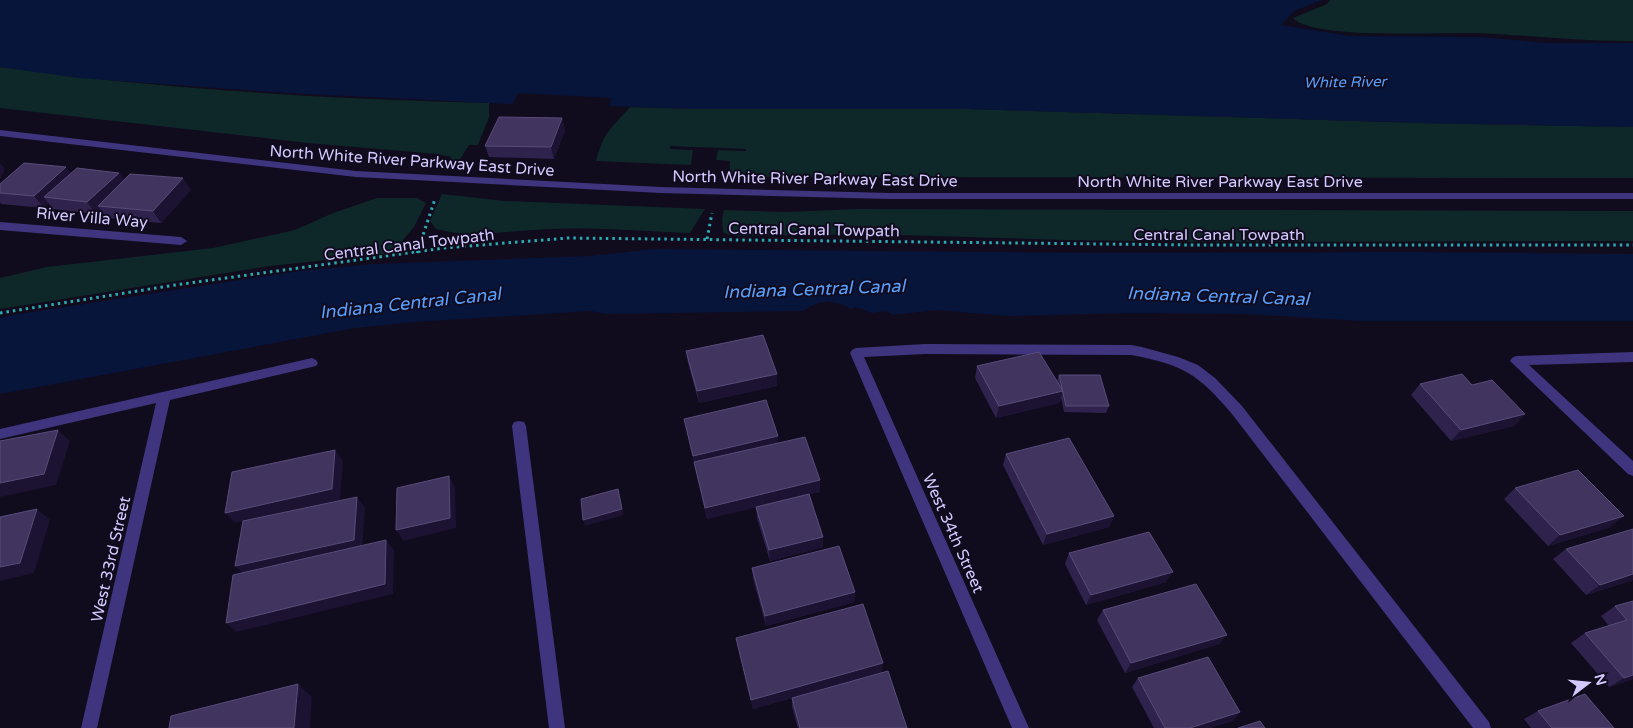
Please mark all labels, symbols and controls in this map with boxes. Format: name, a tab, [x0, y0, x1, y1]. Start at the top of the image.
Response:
water label: White River	[1304, 72, 1389, 92]
street label: North White River Parkway East Drive	[269, 141, 555, 181]
street label: North White River Parkway East Drive	[672, 167, 958, 191]
street label: North White River Parkway East Drive	[1077, 172, 1363, 192]
street label: River Villa Way	[35, 203, 149, 233]
street label: Central Canal Towpath	[728, 219, 900, 241]
street label: Central Canal Towpath	[323, 225, 496, 265]
street label: Central Canal Towpath	[1133, 225, 1305, 245]
water label: Indiana Central Canal	[723, 275, 908, 303]
water label: Indiana Central Canal	[318, 282, 504, 323]
water label: Indiana Central Canal	[1127, 282, 1312, 310]
street label: West 34th Street	[918, 471, 988, 596]
street label: West 33rd Street	[87, 494, 135, 624]
north arrow	[1563, 658, 1613, 708]
text: N	[1590, 672, 1610, 687]

